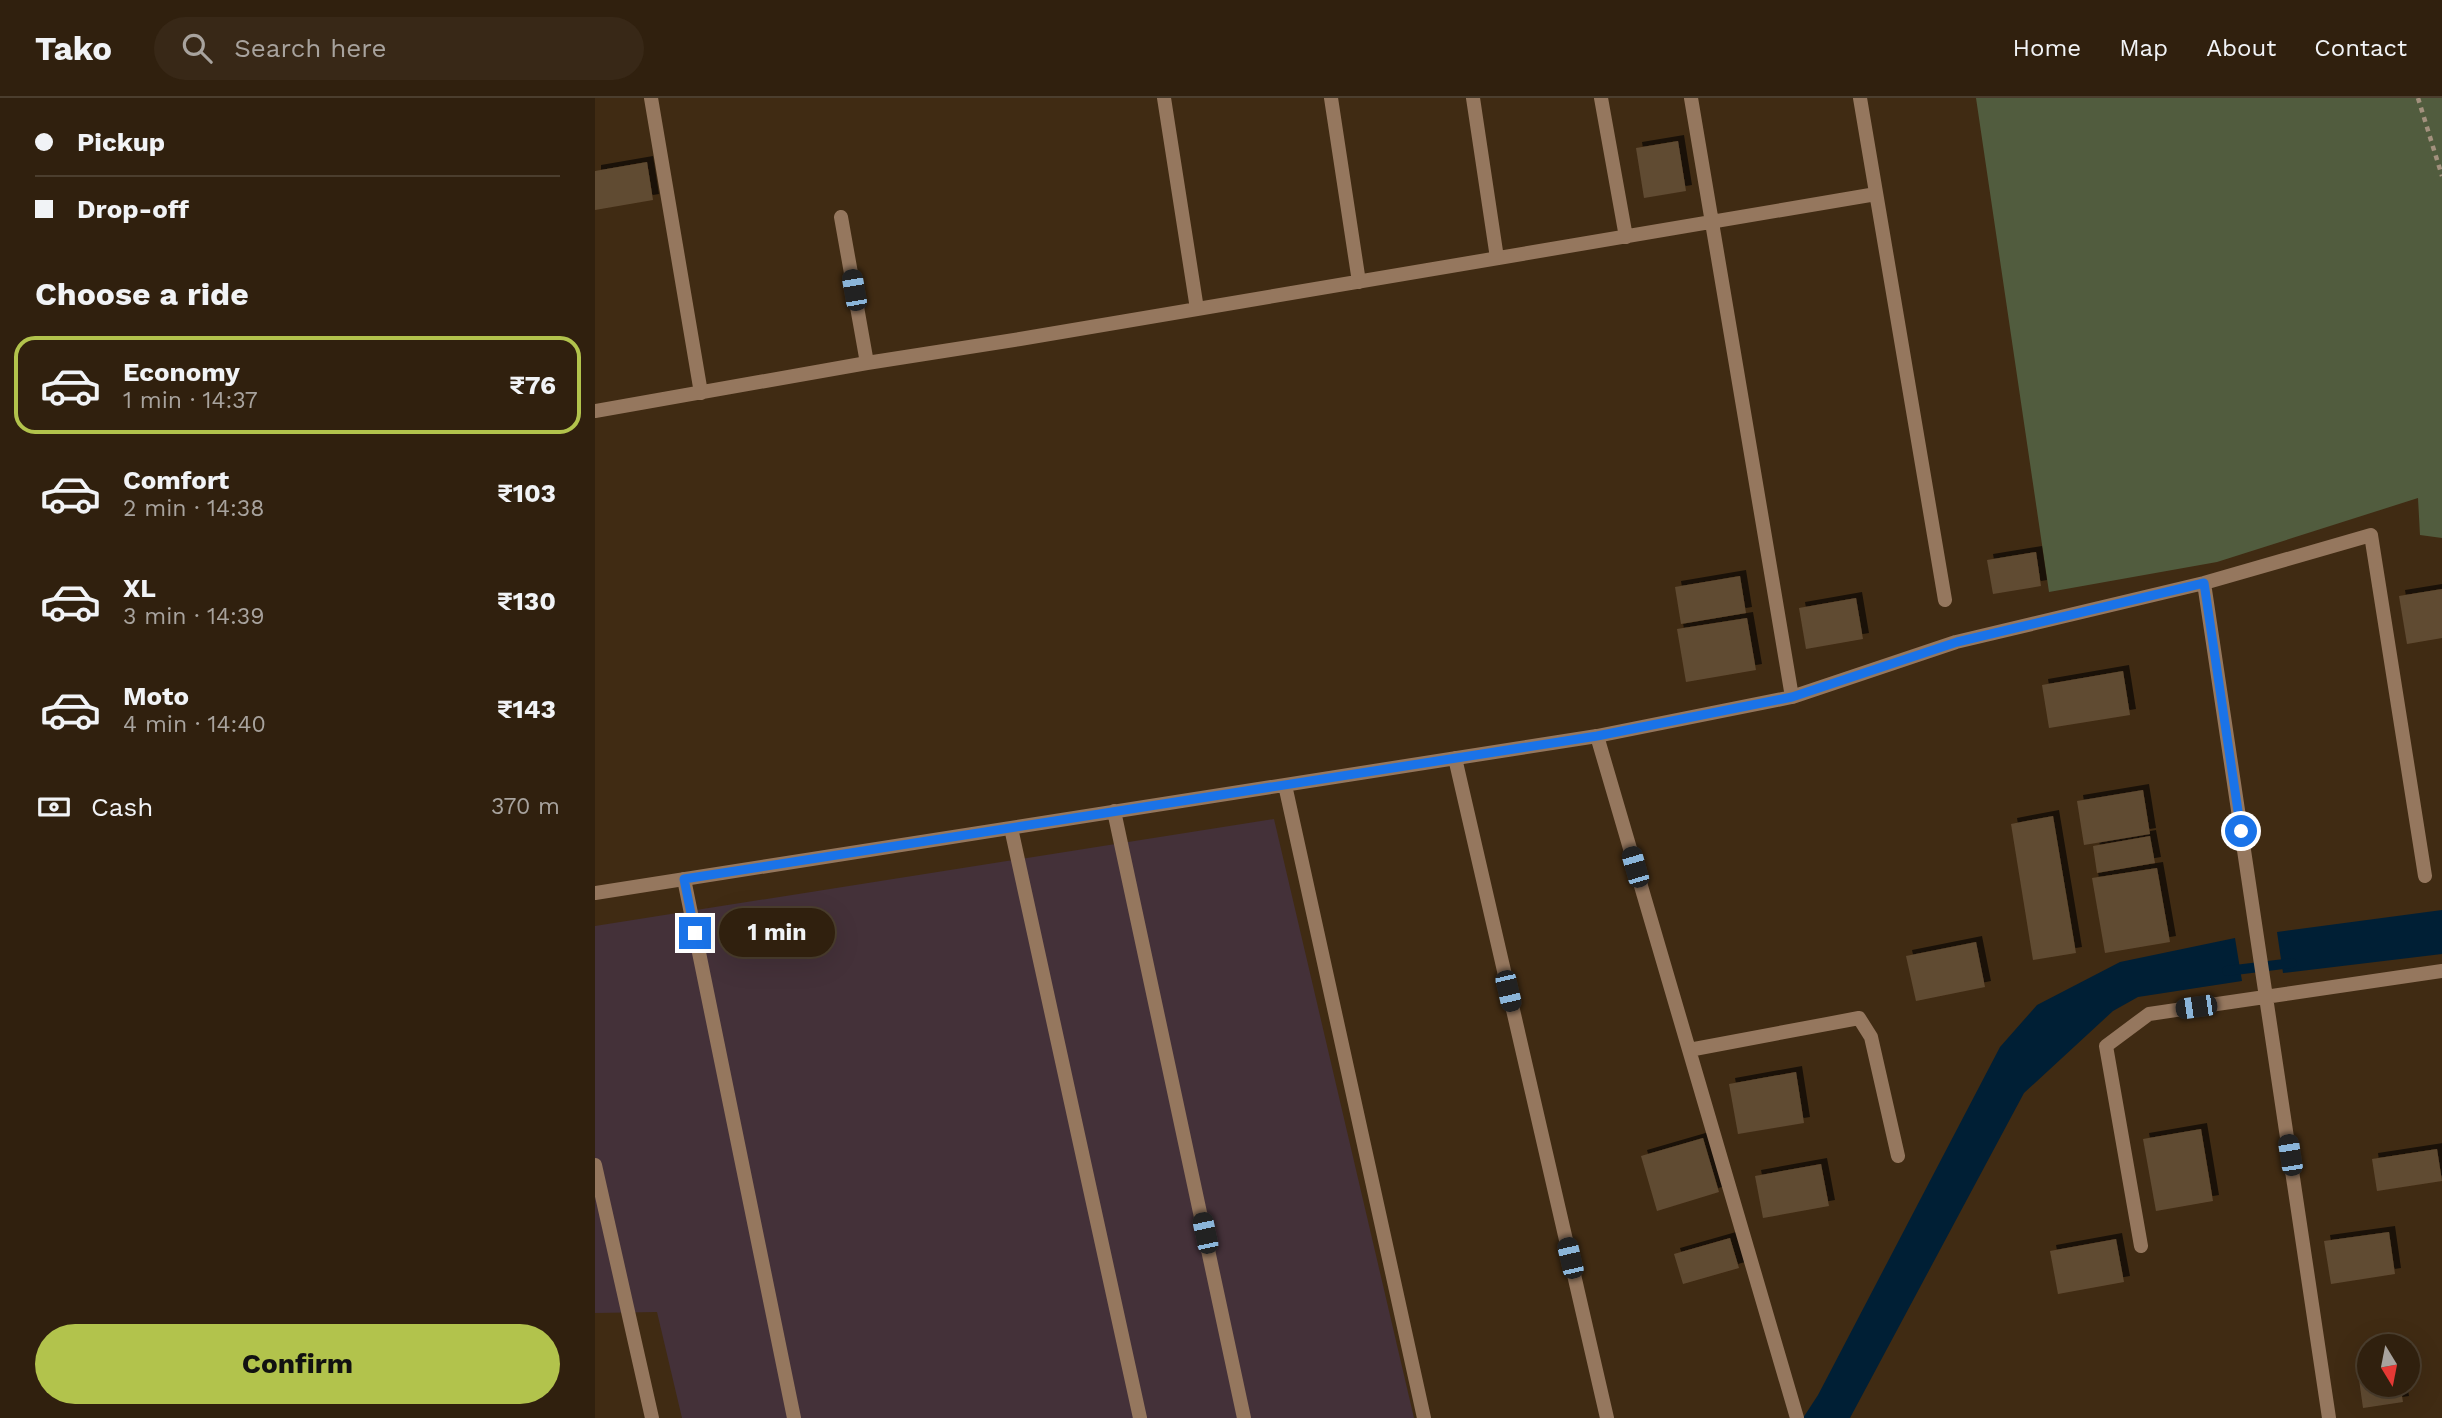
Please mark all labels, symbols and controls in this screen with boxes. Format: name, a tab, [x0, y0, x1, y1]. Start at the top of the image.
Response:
search box	[154, 17, 644, 80]
text: Tako	[35, 29, 112, 68]
icon: search	[178, 29, 216, 67]
text: Search here	[234, 33, 387, 63]
text: Home	[2013, 34, 2081, 62]
text: Map	[2119, 34, 2168, 62]
text: About	[2206, 34, 2276, 62]
text: Contact	[2314, 34, 2407, 62]
text: Pickup	[77, 127, 165, 157]
text: Drop-off	[77, 194, 189, 224]
car	[841, 267, 868, 313]
text: Choose a ride	[35, 275, 249, 313]
icon: car	[39, 354, 102, 417]
text: Economy	[123, 357, 240, 387]
text: ₹76	[509, 370, 556, 400]
text: 1 min · 14:37	[123, 387, 258, 414]
icon: car	[39, 462, 102, 525]
text: Comfort	[123, 465, 229, 495]
text: ₹103	[497, 478, 556, 508]
text: 2 min · 14:38	[123, 495, 264, 522]
icon: car	[39, 570, 102, 633]
text: XL	[123, 573, 156, 603]
text: ₹130	[497, 586, 556, 616]
text: 3 min · 14:39	[123, 603, 264, 630]
icon: car	[39, 678, 102, 741]
text: Moto	[123, 681, 189, 711]
text: ₹143	[497, 694, 556, 724]
text: 4 min · 14:40	[123, 711, 266, 738]
icon: cash	[35, 788, 73, 826]
text: Cash	[91, 792, 153, 822]
text: 370 m	[491, 793, 560, 820]
route start	[2225, 815, 2257, 847]
car	[1620, 844, 1651, 890]
callout: 1 min	[719, 908, 835, 958]
route end	[679, 917, 711, 949]
text: 1 min	[747, 919, 807, 946]
car	[1494, 968, 1523, 1014]
car	[2174, 994, 2219, 1020]
car	[2277, 1133, 2304, 1177]
car	[1191, 1210, 1220, 1256]
car	[1556, 1235, 1585, 1281]
button: Confirm	[35, 1324, 560, 1404]
north arrow	[2357, 1334, 2420, 1396]
map controls	[2357, 1334, 2420, 1397]

